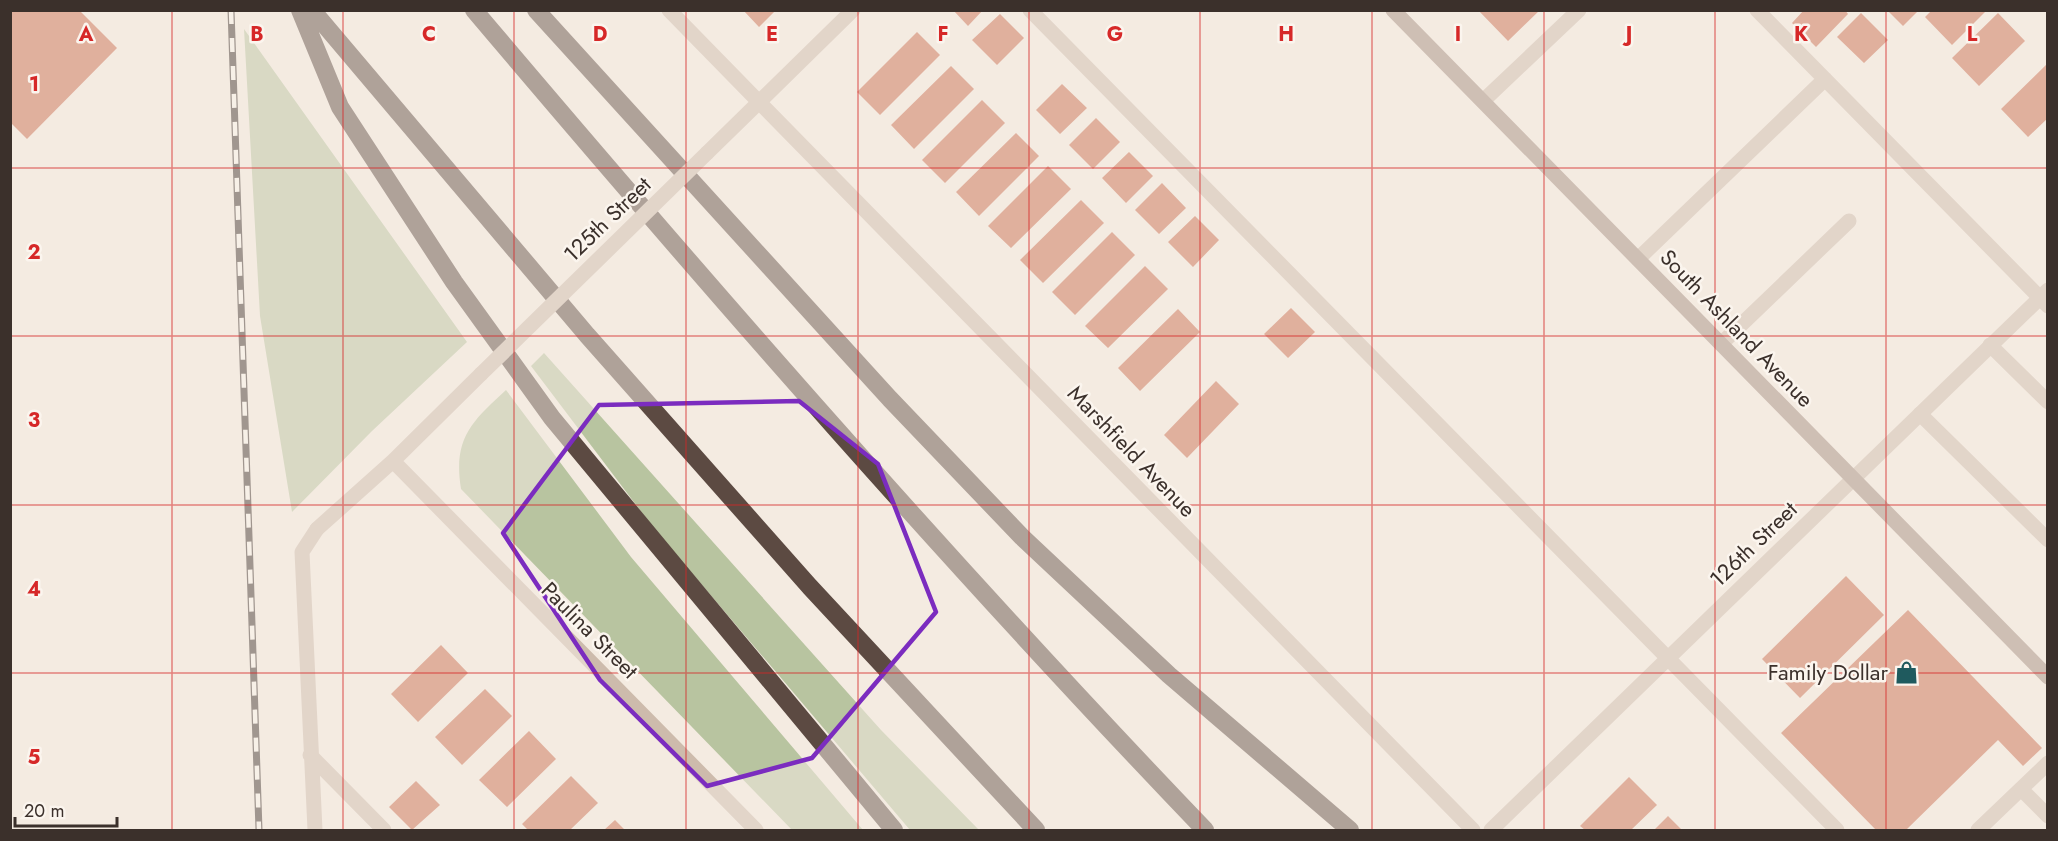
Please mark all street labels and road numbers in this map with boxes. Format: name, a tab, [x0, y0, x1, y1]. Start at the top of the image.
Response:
street label: 125th Street	[556, 169, 658, 269]
street label: South Ashland Avenue	[1653, 242, 1821, 414]
street label: Marshfield Avenue	[1061, 378, 1203, 524]
street label: 126th Street	[1702, 493, 1805, 594]
street label: Paulina Street	[534, 574, 646, 686]

